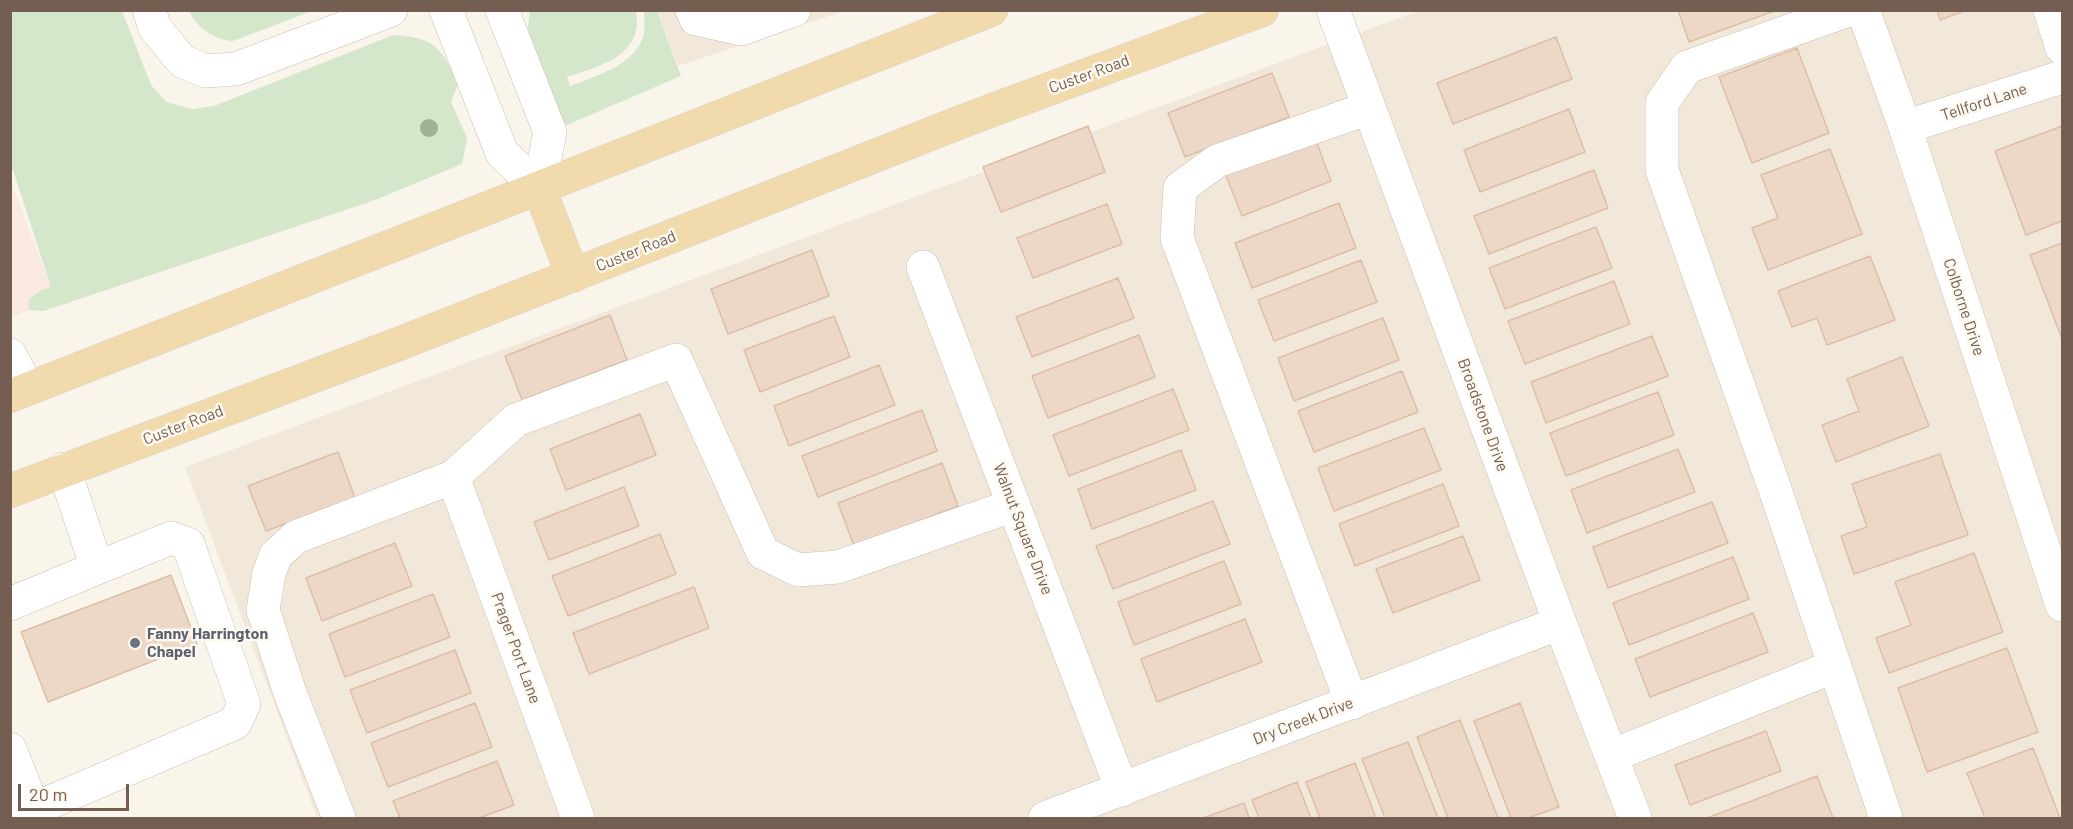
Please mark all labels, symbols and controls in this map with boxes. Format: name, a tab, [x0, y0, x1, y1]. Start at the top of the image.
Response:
street label: Custer Road	[1046, 51, 1132, 97]
street label: Tellford Lane	[1938, 79, 2030, 125]
street label: Custer Road	[593, 226, 679, 276]
street label: Colborne Drive	[1939, 256, 1989, 358]
street label: Broadstone Drive	[1454, 356, 1512, 474]
street label: Custer Road	[140, 401, 226, 449]
street label: Walnut Square Drive	[989, 460, 1057, 598]
street label: Prager Port Lane	[487, 590, 545, 706]
place label: Fanny Harrington Chapel	[147, 624, 268, 662]
marker: Fanny Harrington Chapel	[128, 636, 142, 650]
street label: Dry Creek Drive	[1250, 693, 1356, 749]
scale bar	[21, 772, 132, 810]
text: 20 m	[29, 783, 67, 805]

